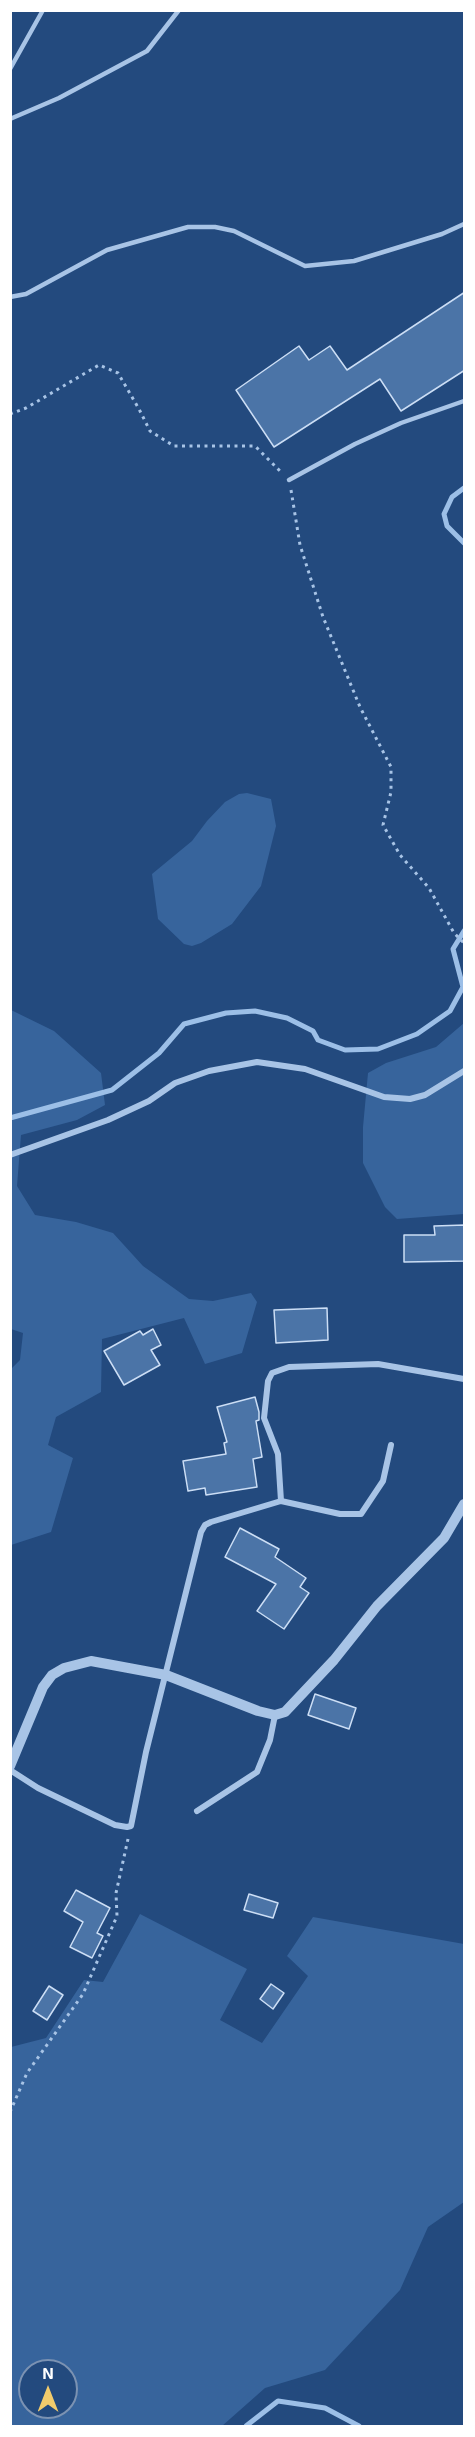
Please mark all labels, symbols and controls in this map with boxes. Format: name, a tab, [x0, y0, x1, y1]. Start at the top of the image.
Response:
north arrow	[18, 2359, 78, 2419]
text: N	[42, 2363, 54, 2382]

